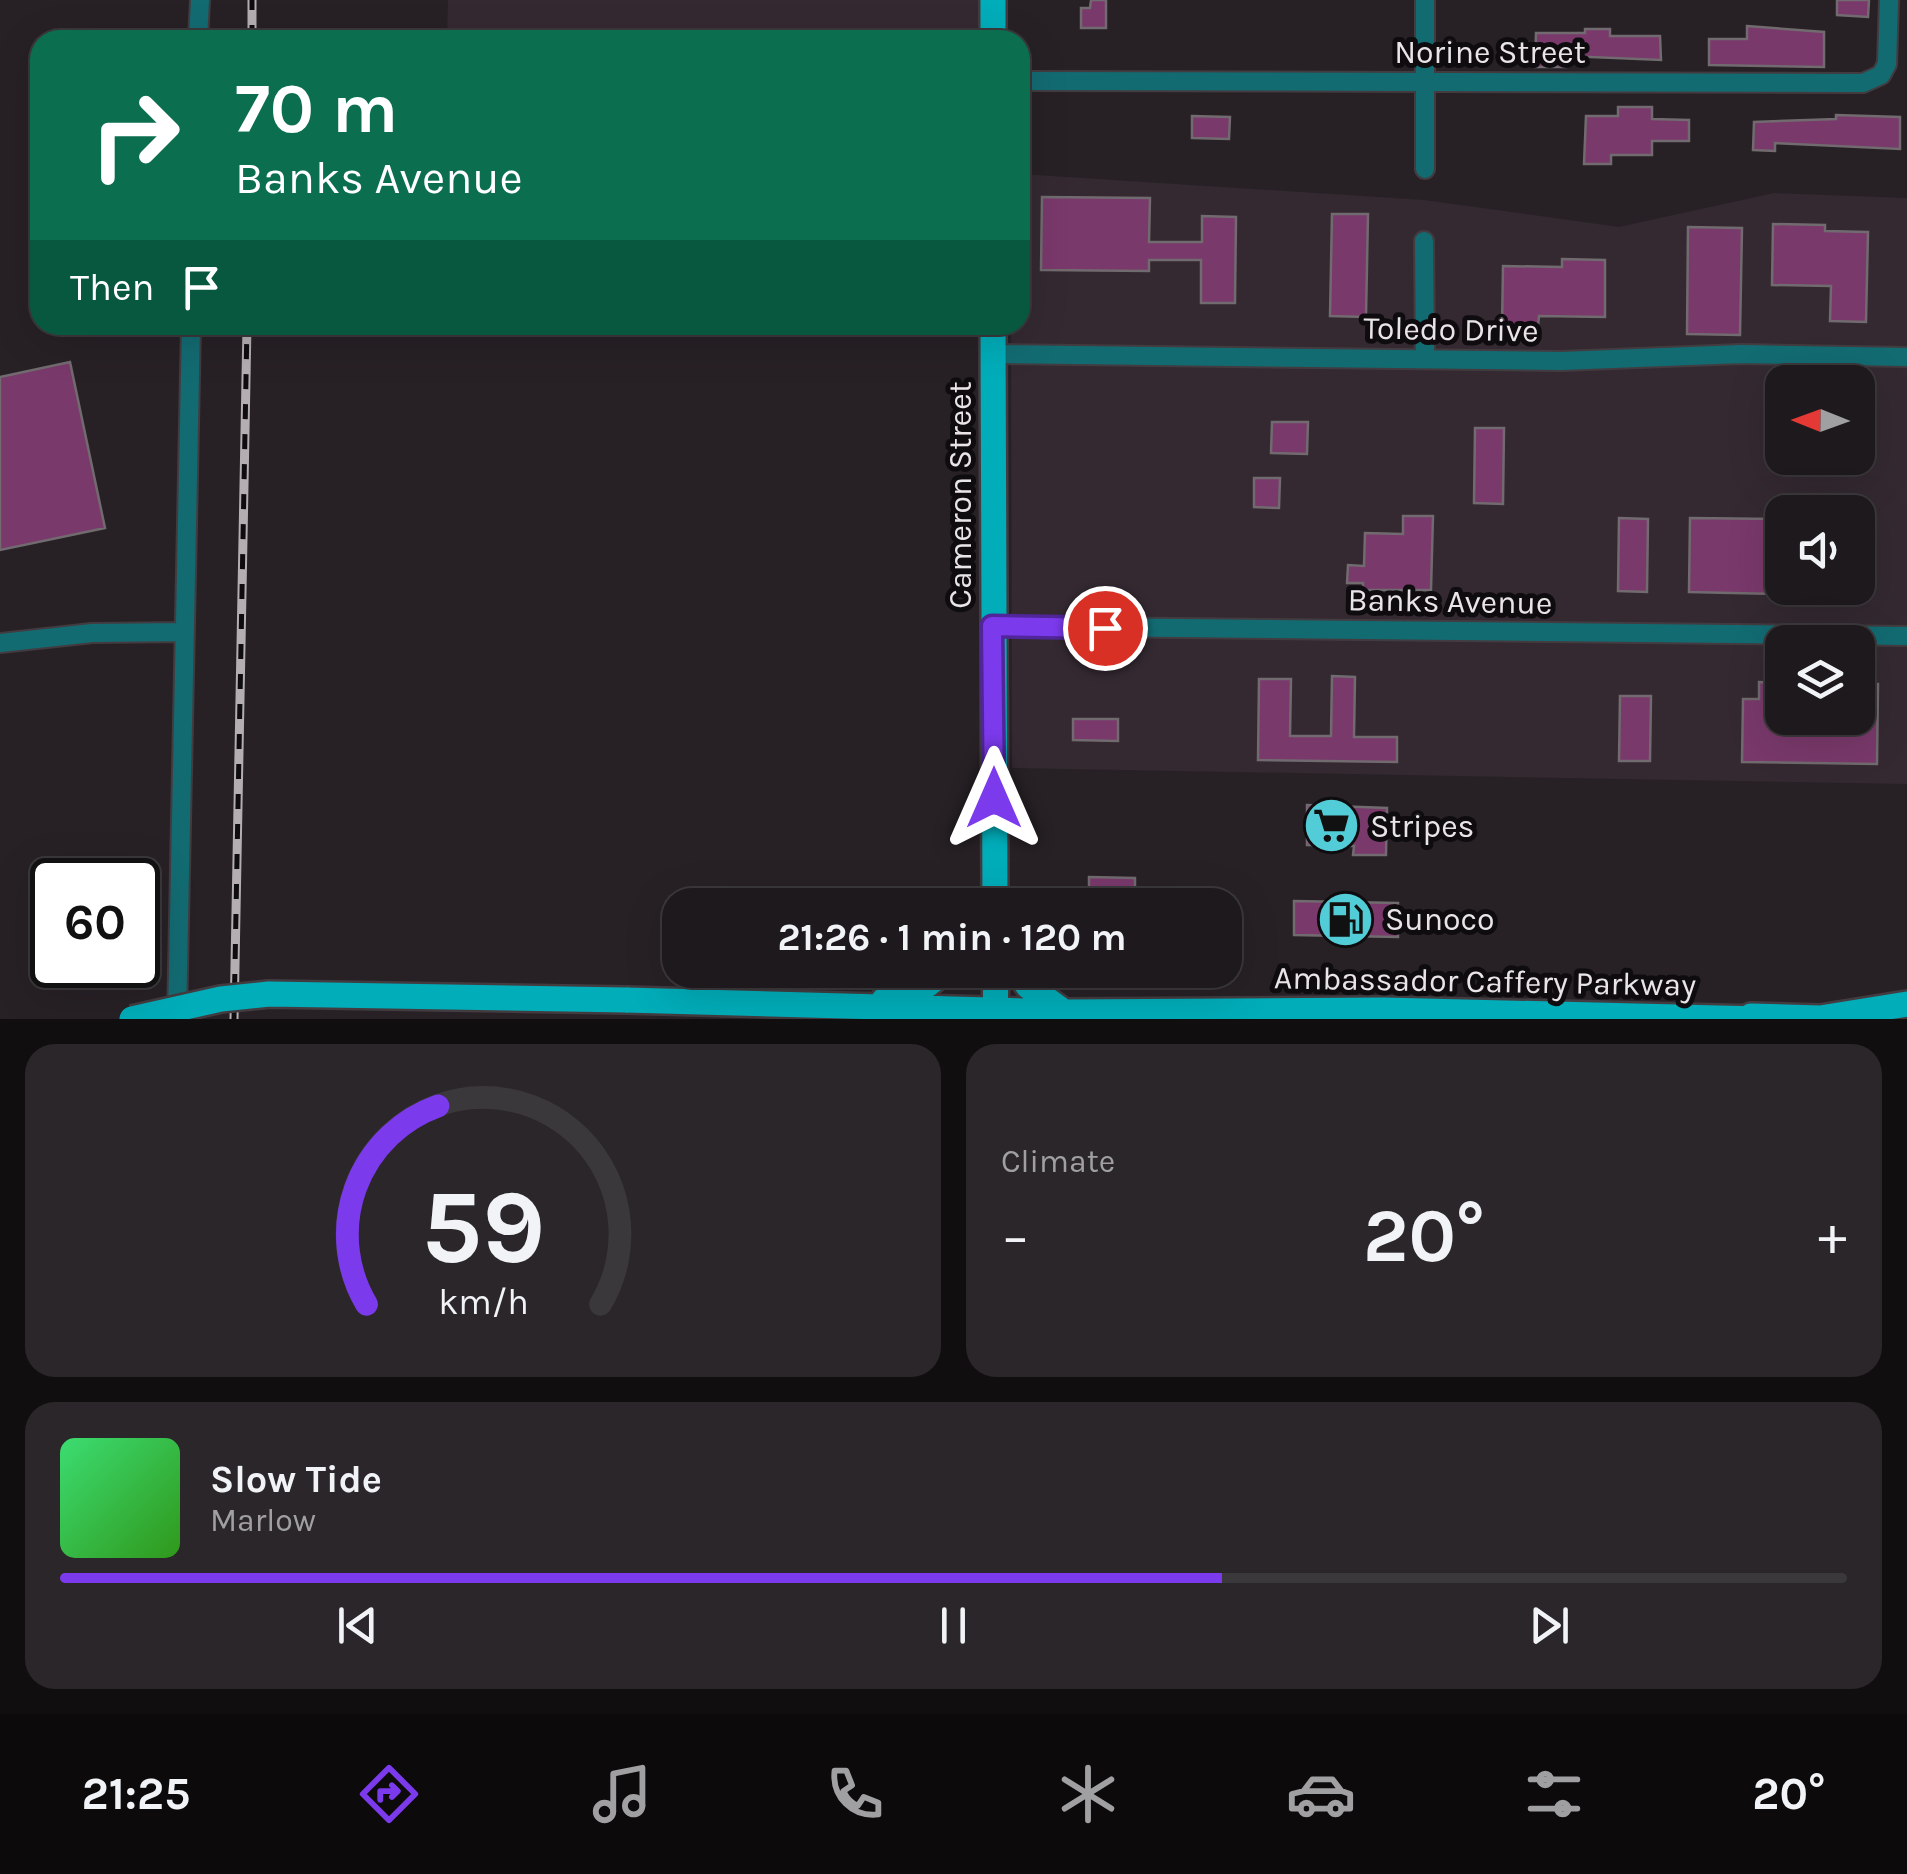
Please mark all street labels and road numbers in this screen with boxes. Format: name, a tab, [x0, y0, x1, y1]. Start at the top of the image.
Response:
street label: Norine Street	[1394, 34, 1586, 71]
street label: Toledo Drive	[1363, 309, 1539, 350]
street label: Cameron Street	[942, 381, 979, 609]
street label: Banks Avenue	[1347, 581, 1553, 622]
street label: Ambassador Caffery Parkway	[1274, 959, 1696, 1004]

